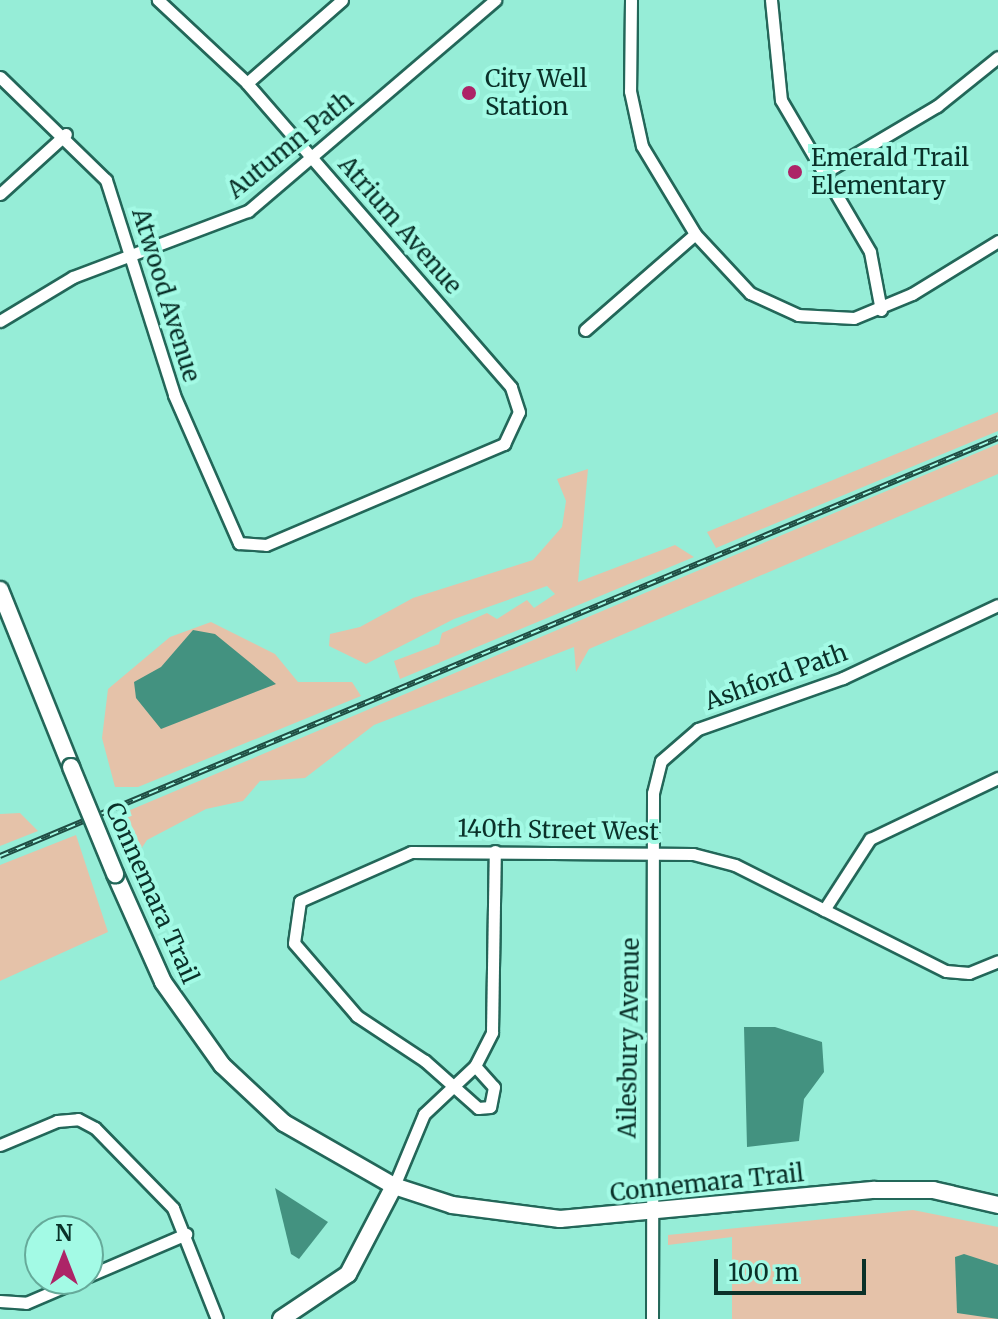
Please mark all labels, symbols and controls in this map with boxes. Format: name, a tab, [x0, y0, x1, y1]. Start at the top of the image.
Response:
place label: City Well Station	[485, 65, 587, 121]
marker: City Well Station	[460, 84, 478, 102]
street label: Autumn Path	[221, 85, 359, 205]
place label: Emerald Trail Elementary	[811, 144, 969, 200]
street label: Atrium Avenue	[332, 150, 468, 300]
marker: Emerald Trail Elementary	[786, 163, 804, 181]
street label: Atwood Avenue	[126, 205, 206, 385]
street label: Ashford Path	[701, 638, 851, 716]
street label: Connemara Trail	[99, 798, 205, 988]
street label: 140th Street West	[457, 814, 659, 846]
street label: Ailesbury Avenue	[613, 937, 645, 1139]
street label: Connemara Trail	[609, 1158, 805, 1208]
north arrow	[24, 1215, 104, 1295]
text: N	[55, 1219, 73, 1247]
scale bar	[718, 1243, 870, 1293]
text: 100 m	[728, 1257, 798, 1288]

